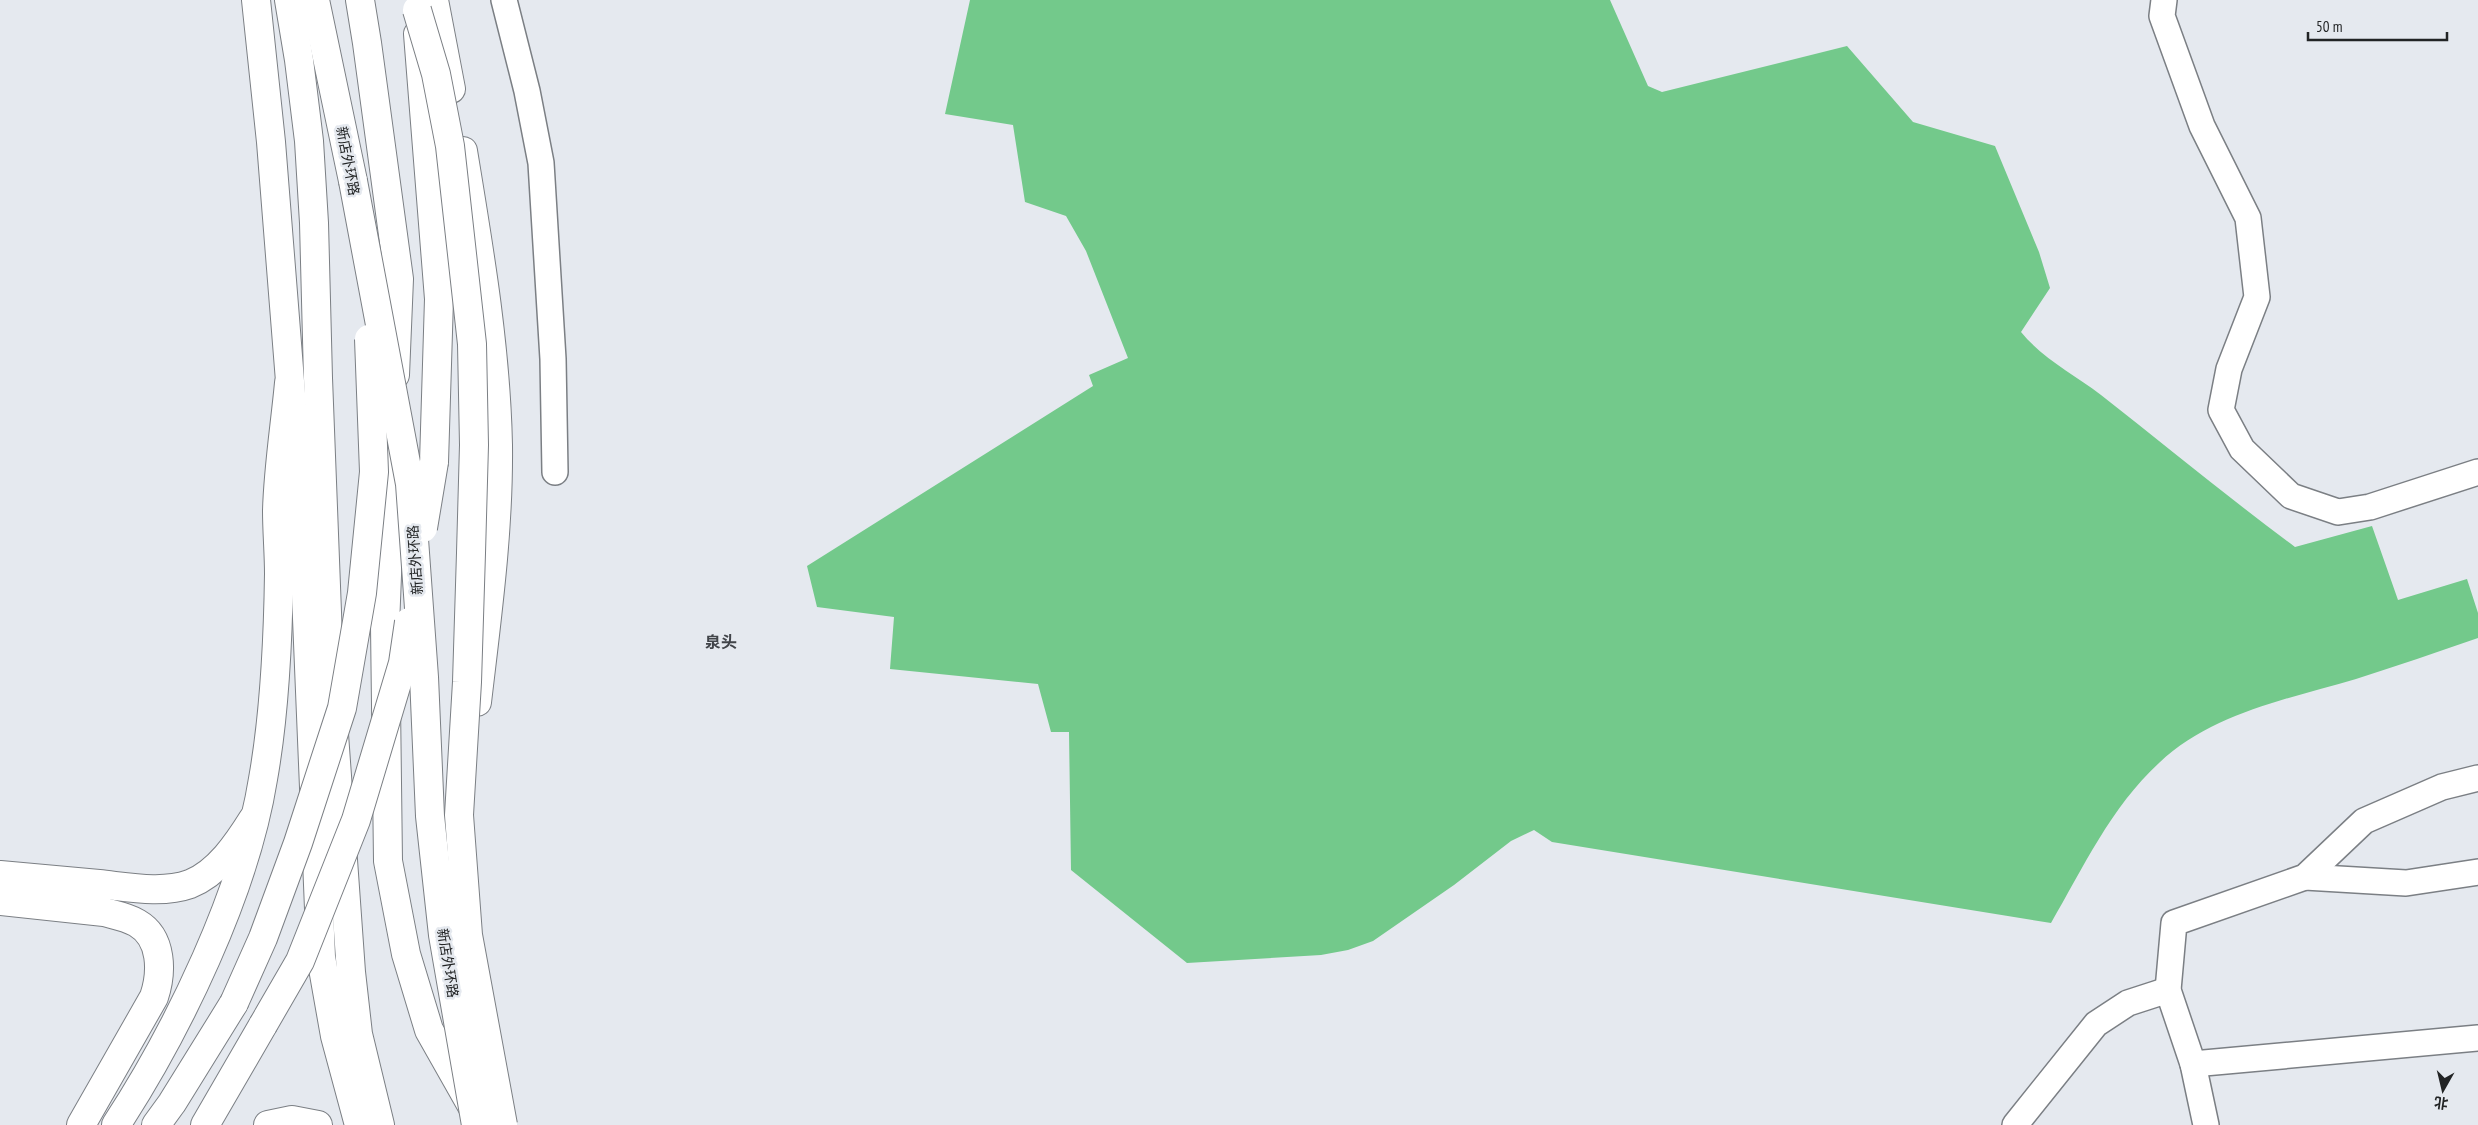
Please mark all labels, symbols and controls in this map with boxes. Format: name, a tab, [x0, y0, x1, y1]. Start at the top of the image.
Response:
scale bar	[2308, 10, 2447, 42]
text: 50 m	[2316, 17, 2342, 36]
street label: 新店外环路	[332, 125, 364, 197]
street label: 新店外环路	[404, 524, 426, 596]
district label: 泉头	[705, 632, 737, 652]
street label: 新店外环路	[434, 927, 462, 999]
north arrow	[2418, 1065, 2468, 1115]
text: 北	[2433, 1093, 2449, 1113]

